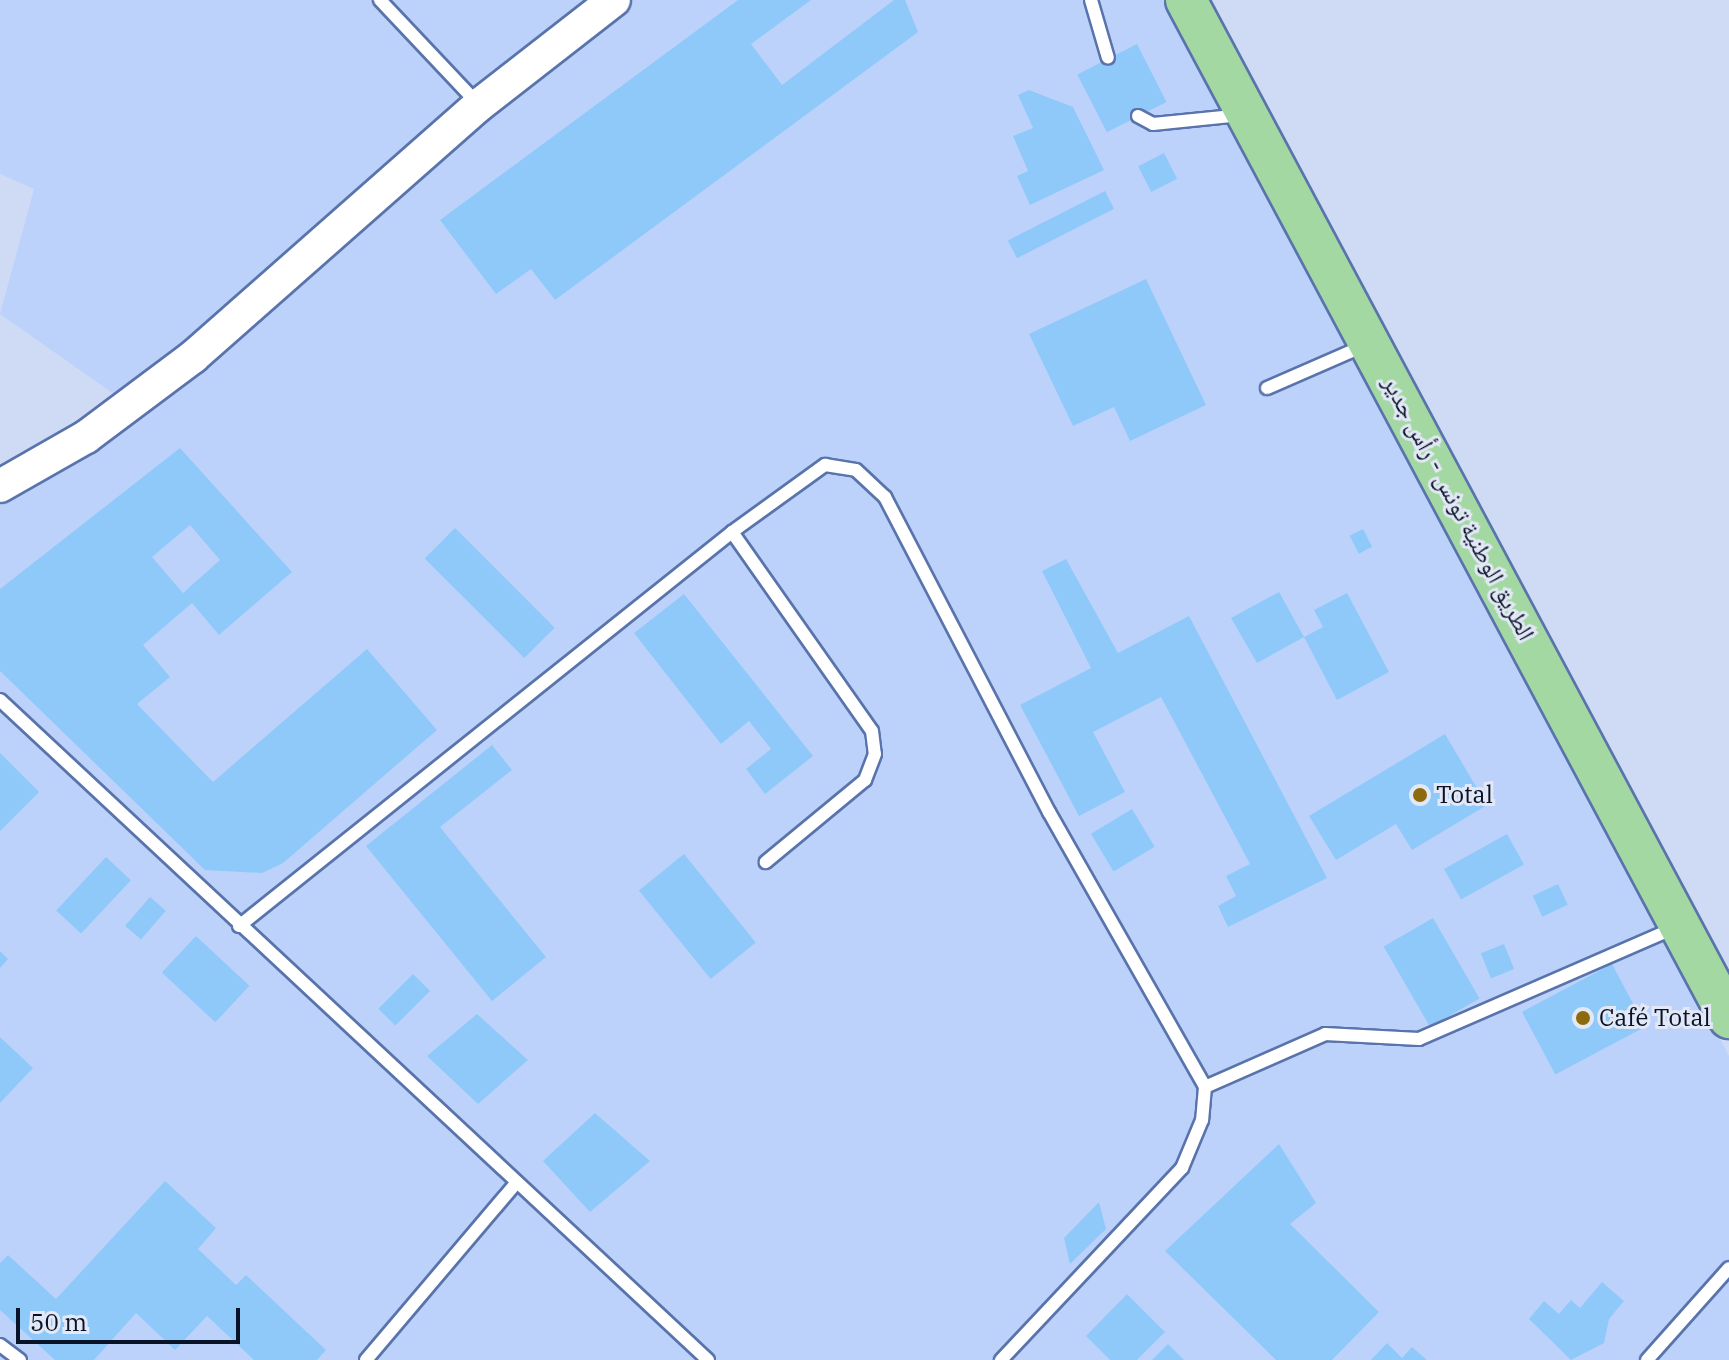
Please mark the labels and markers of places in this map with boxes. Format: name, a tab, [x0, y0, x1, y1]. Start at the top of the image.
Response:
place label: Total	[1436, 781, 1493, 809]
marker: Total	[1411, 786, 1429, 804]
place label: Café Total	[1599, 1004, 1711, 1032]
marker: Café Total	[1574, 1009, 1592, 1027]

